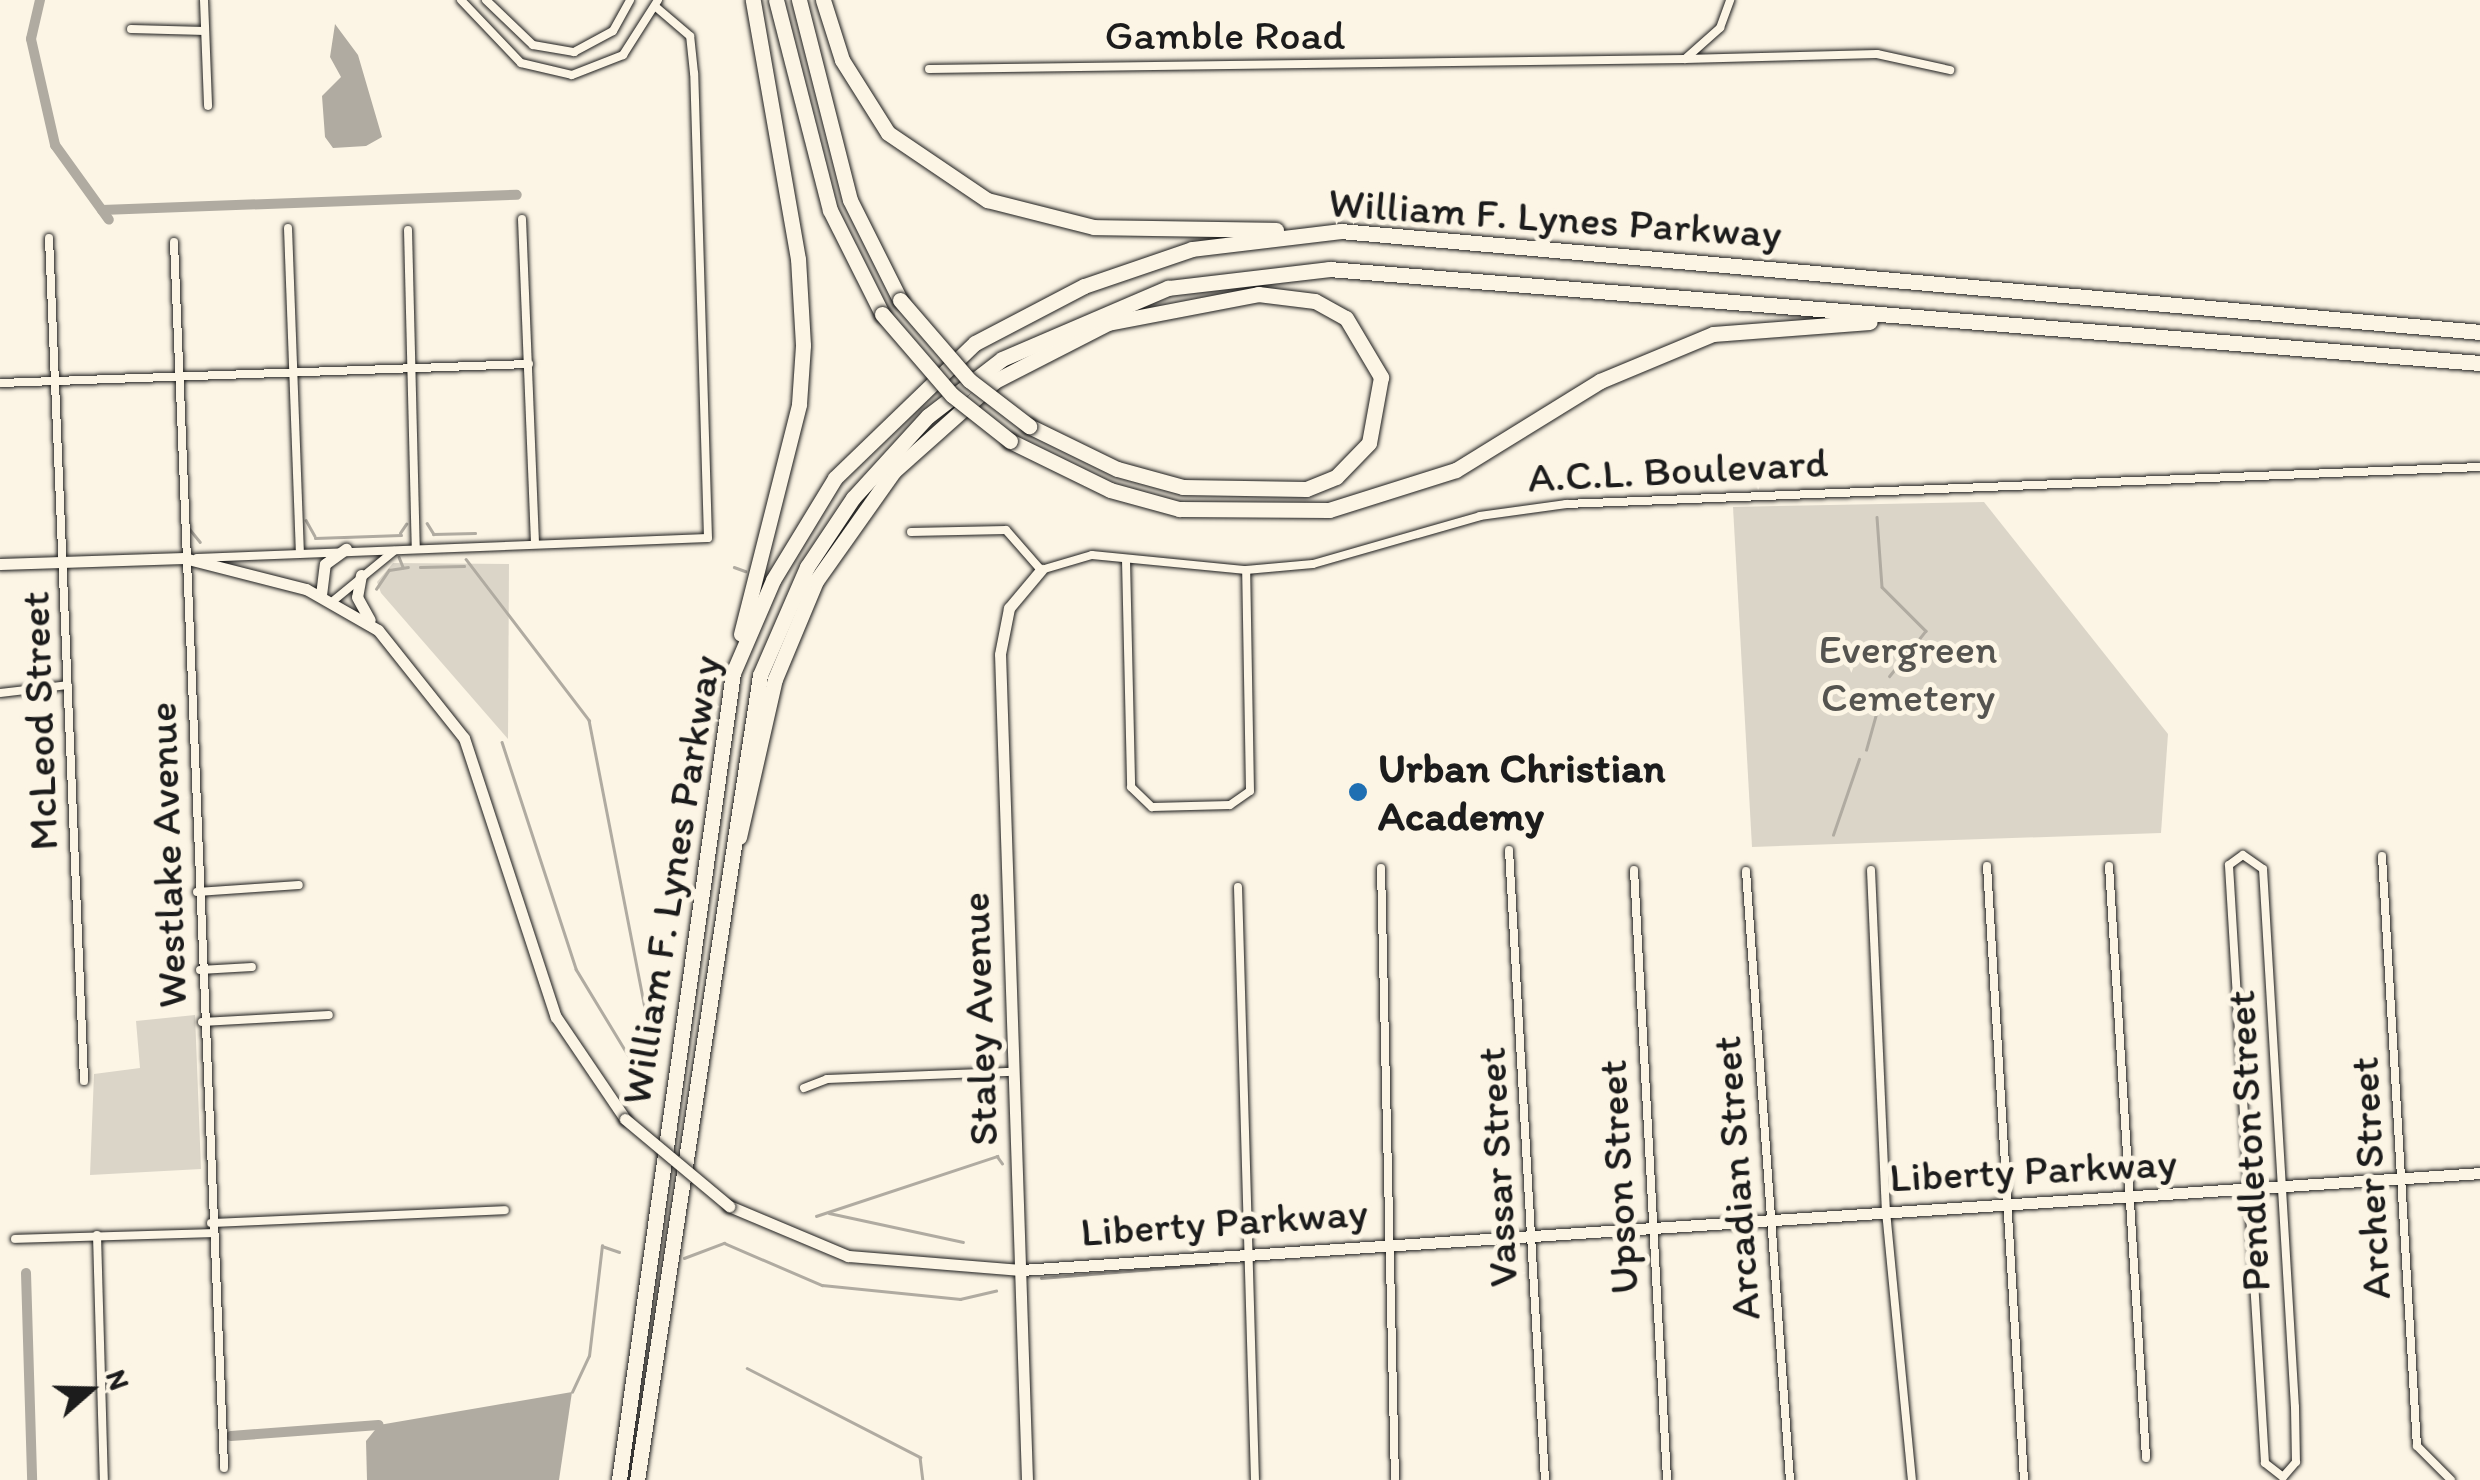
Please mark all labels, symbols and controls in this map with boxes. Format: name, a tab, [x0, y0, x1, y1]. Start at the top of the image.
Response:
street label: Gamble Road	[1105, 10, 1345, 60]
street label: William F. Lynes Parkway	[1328, 177, 1782, 259]
street label: A.C.L. Boulevard	[1527, 437, 1829, 503]
street label: McLeod Street	[9, 591, 69, 851]
park label: Evergreen Cemetery	[1819, 624, 1997, 722]
street label: William F. Lynes Parkway	[611, 653, 731, 1107]
street label: Westlake Avenue	[137, 702, 197, 1008]
place label: Urban Christian Academy	[1378, 743, 1665, 841]
marker: Urban Christian Academy	[1347, 781, 1369, 803]
street label: Staley Avenue	[949, 891, 1009, 1147]
street label: Pendleton Street	[2215, 990, 2281, 1292]
street label: Arcadian Street	[1701, 1035, 1771, 1321]
street label: Vassar Street	[1466, 1046, 1528, 1288]
street label: Archer Street	[2338, 1056, 2402, 1300]
street label: Upson Street	[1587, 1059, 1649, 1295]
street label: Liberty Parkway	[1889, 1137, 2177, 1203]
street label: Liberty Parkway	[1080, 1187, 1368, 1257]
north arrow	[40, 1340, 140, 1440]
text: N	[99, 1365, 137, 1394]

